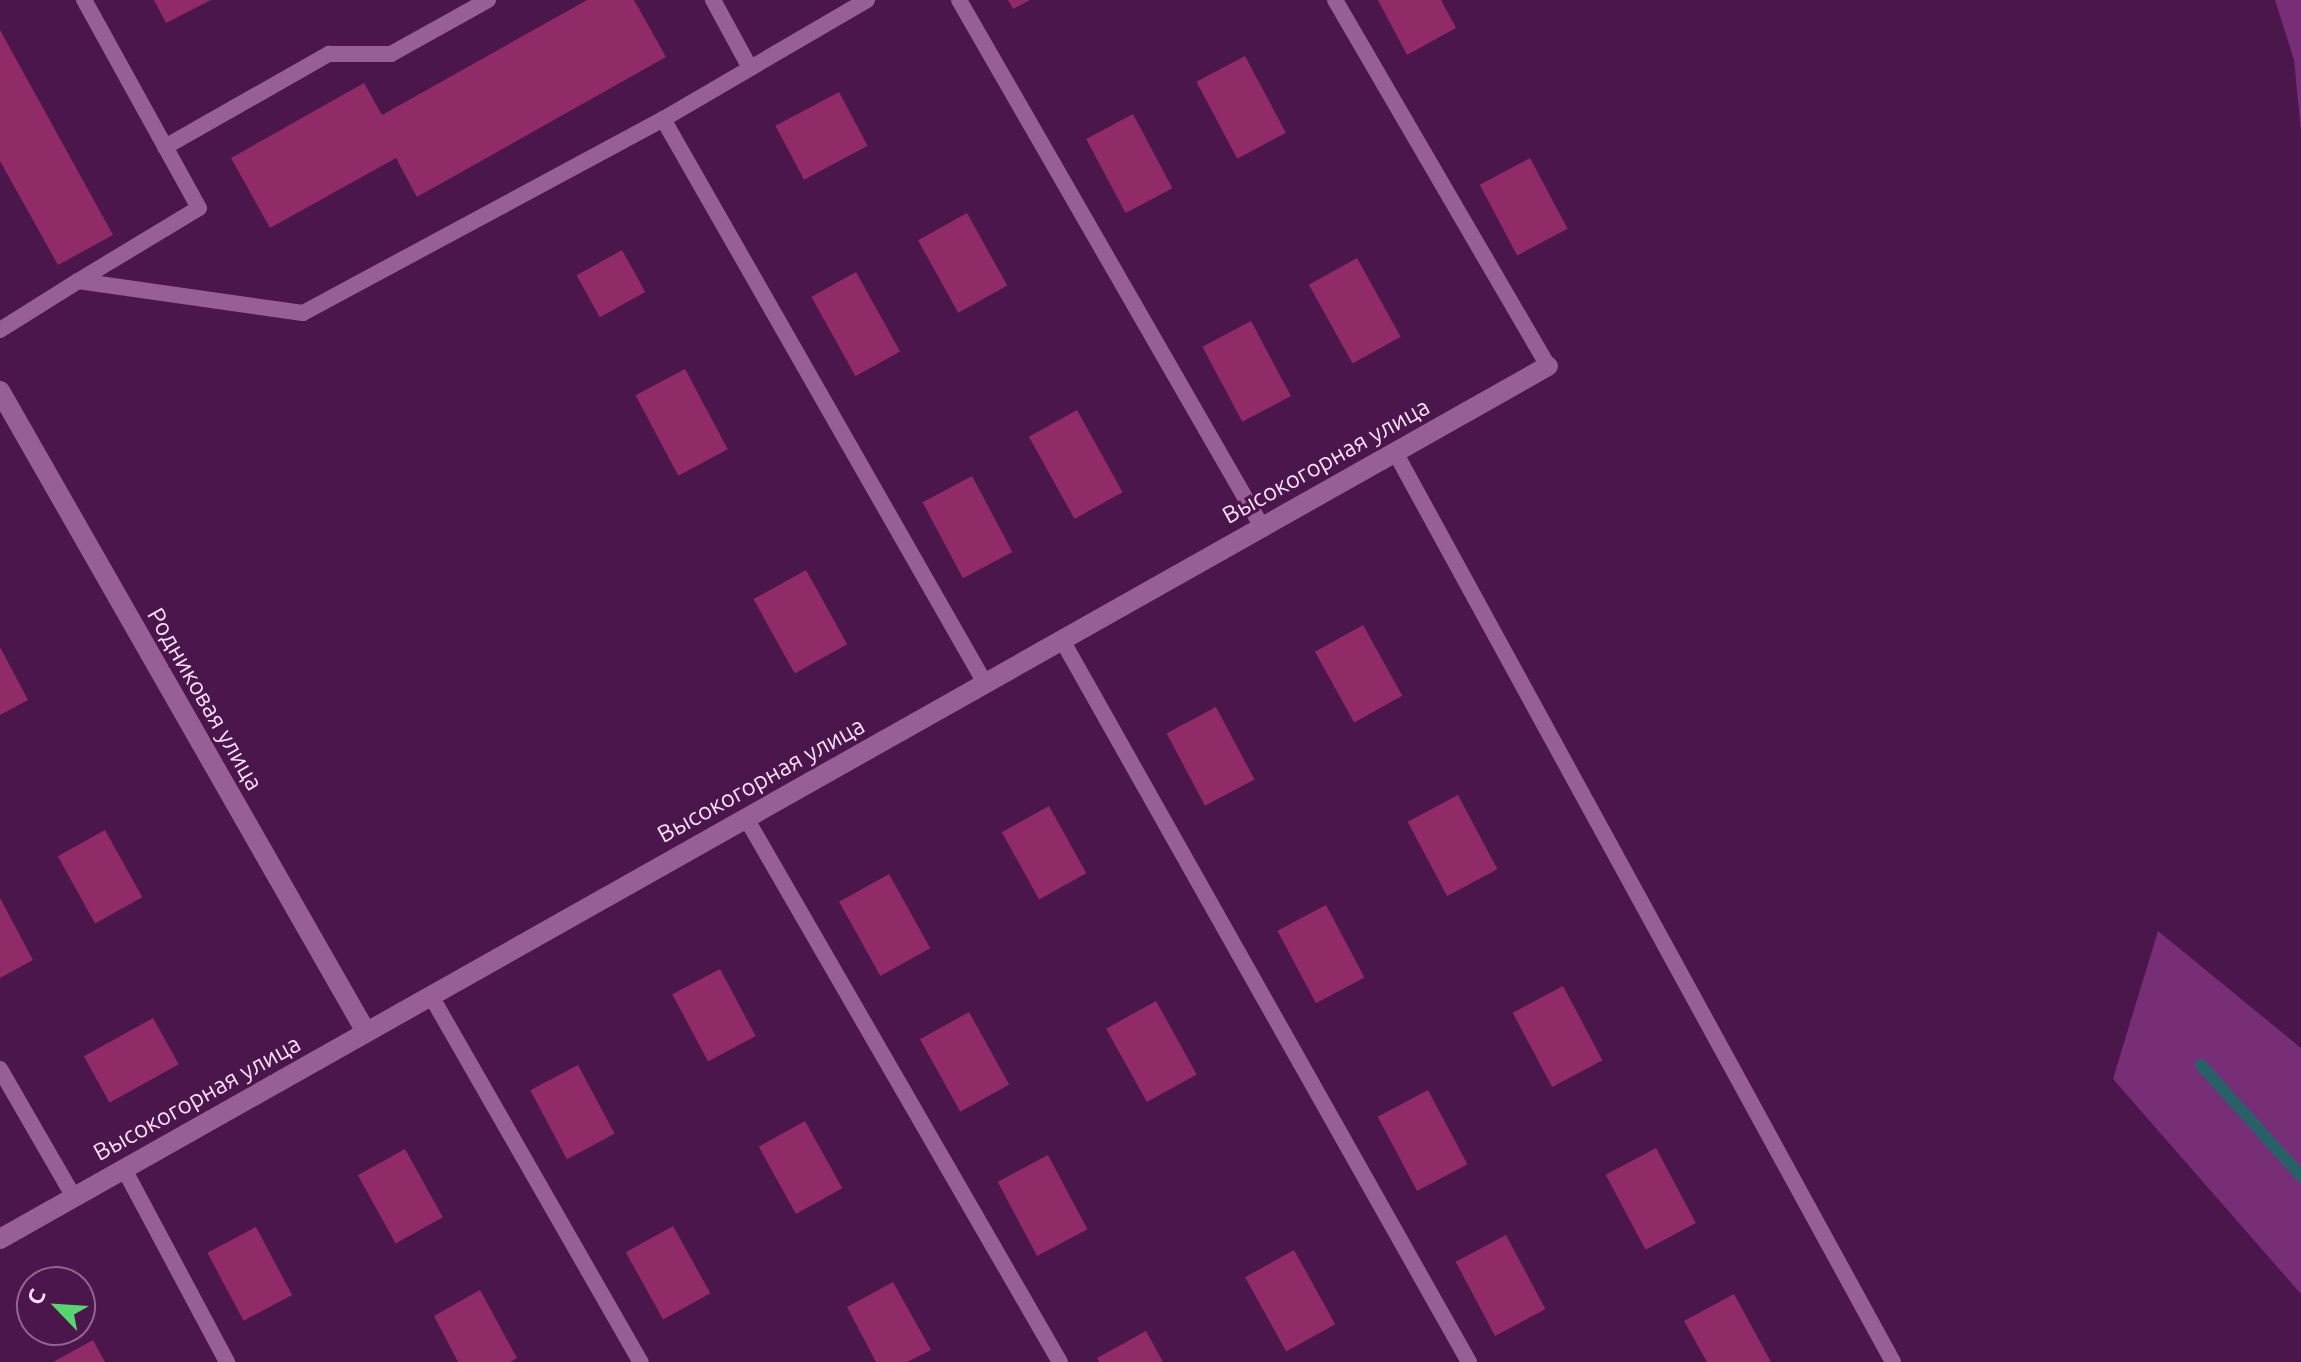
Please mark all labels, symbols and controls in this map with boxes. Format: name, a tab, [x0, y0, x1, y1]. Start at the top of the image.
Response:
street label: Высокогорная улица	[1217, 392, 1435, 530]
street label: Родниковая улица	[141, 603, 269, 795]
street label: Высокогорная улица	[652, 711, 870, 849]
street label: Высокогорная улица	[88, 1029, 306, 1167]
north arrow	[16, 1266, 96, 1346]
text: С	[21, 1285, 50, 1308]

